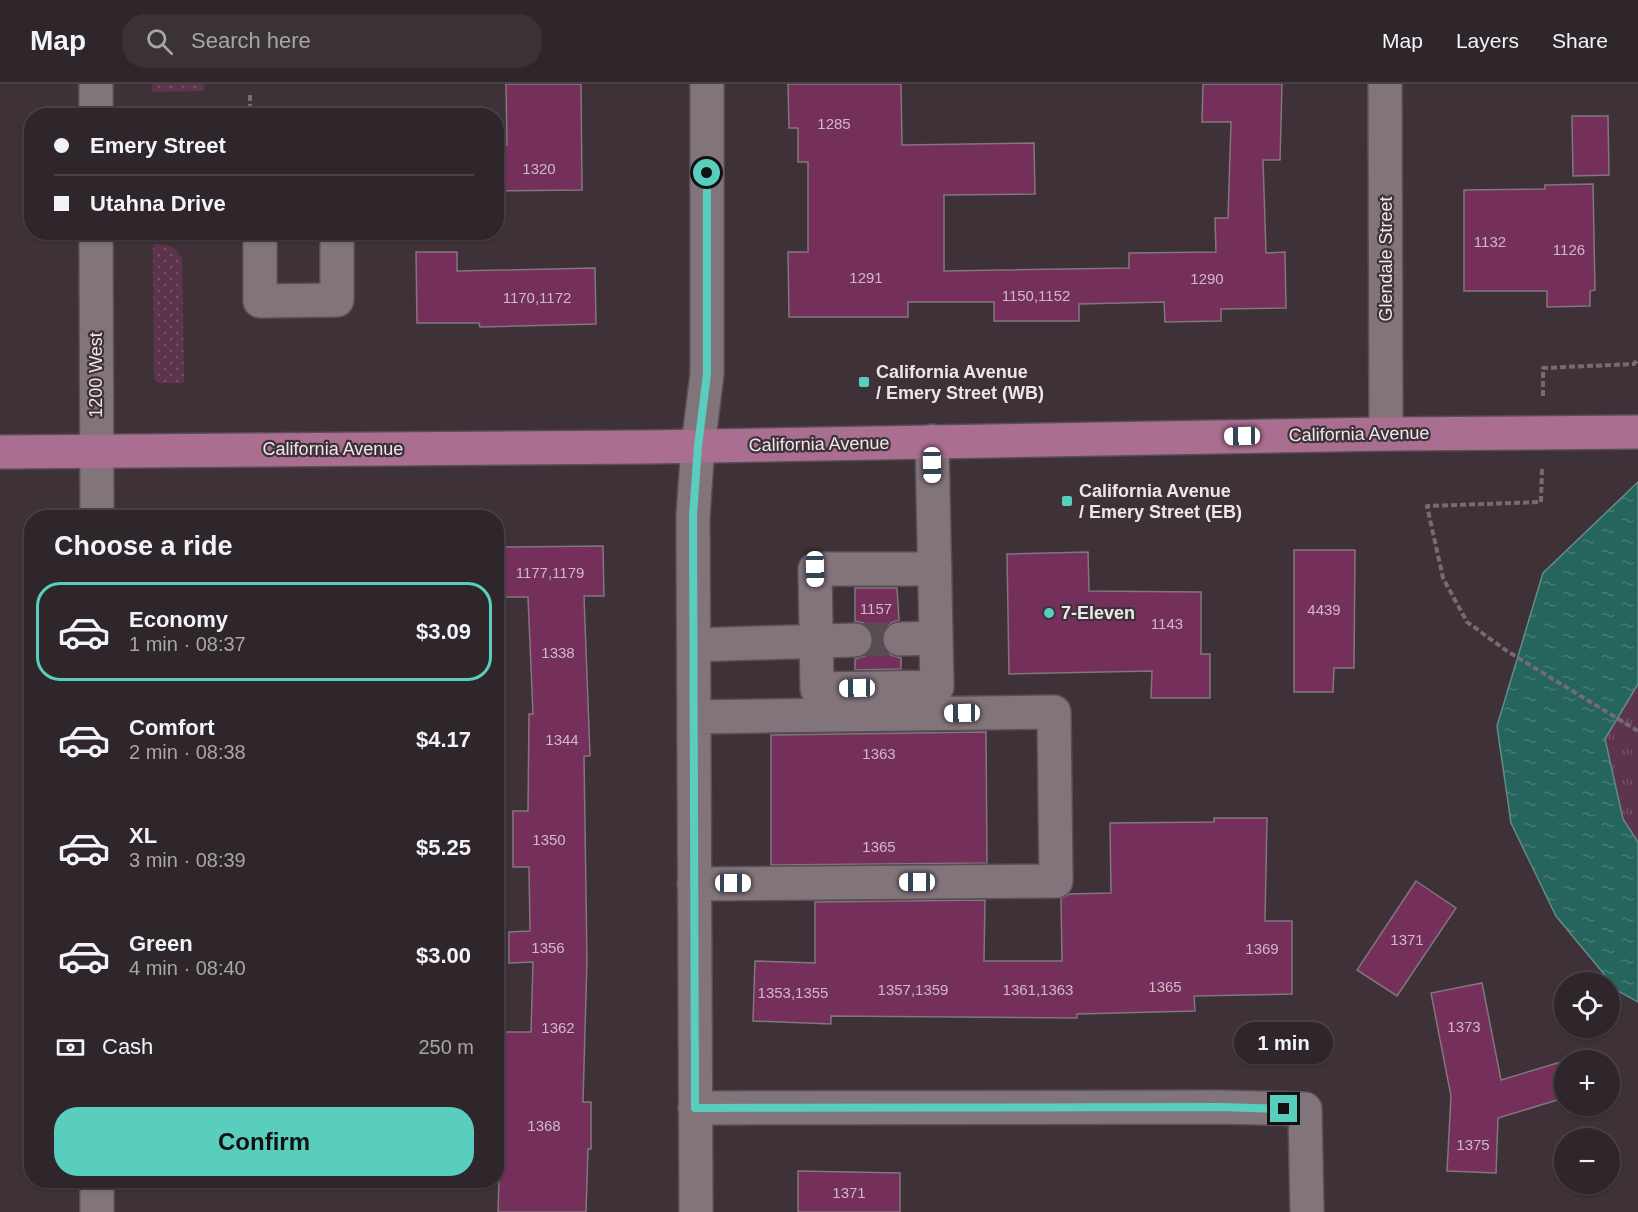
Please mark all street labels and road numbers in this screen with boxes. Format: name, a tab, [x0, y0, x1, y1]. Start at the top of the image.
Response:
street label: Glendale Street	[1376, 196, 1396, 322]
street label: 1200 West	[86, 332, 106, 418]
street label: California Avenue	[1288, 423, 1430, 445]
street label: California Avenue	[748, 433, 890, 455]
street label: California Avenue	[263, 439, 403, 459]

